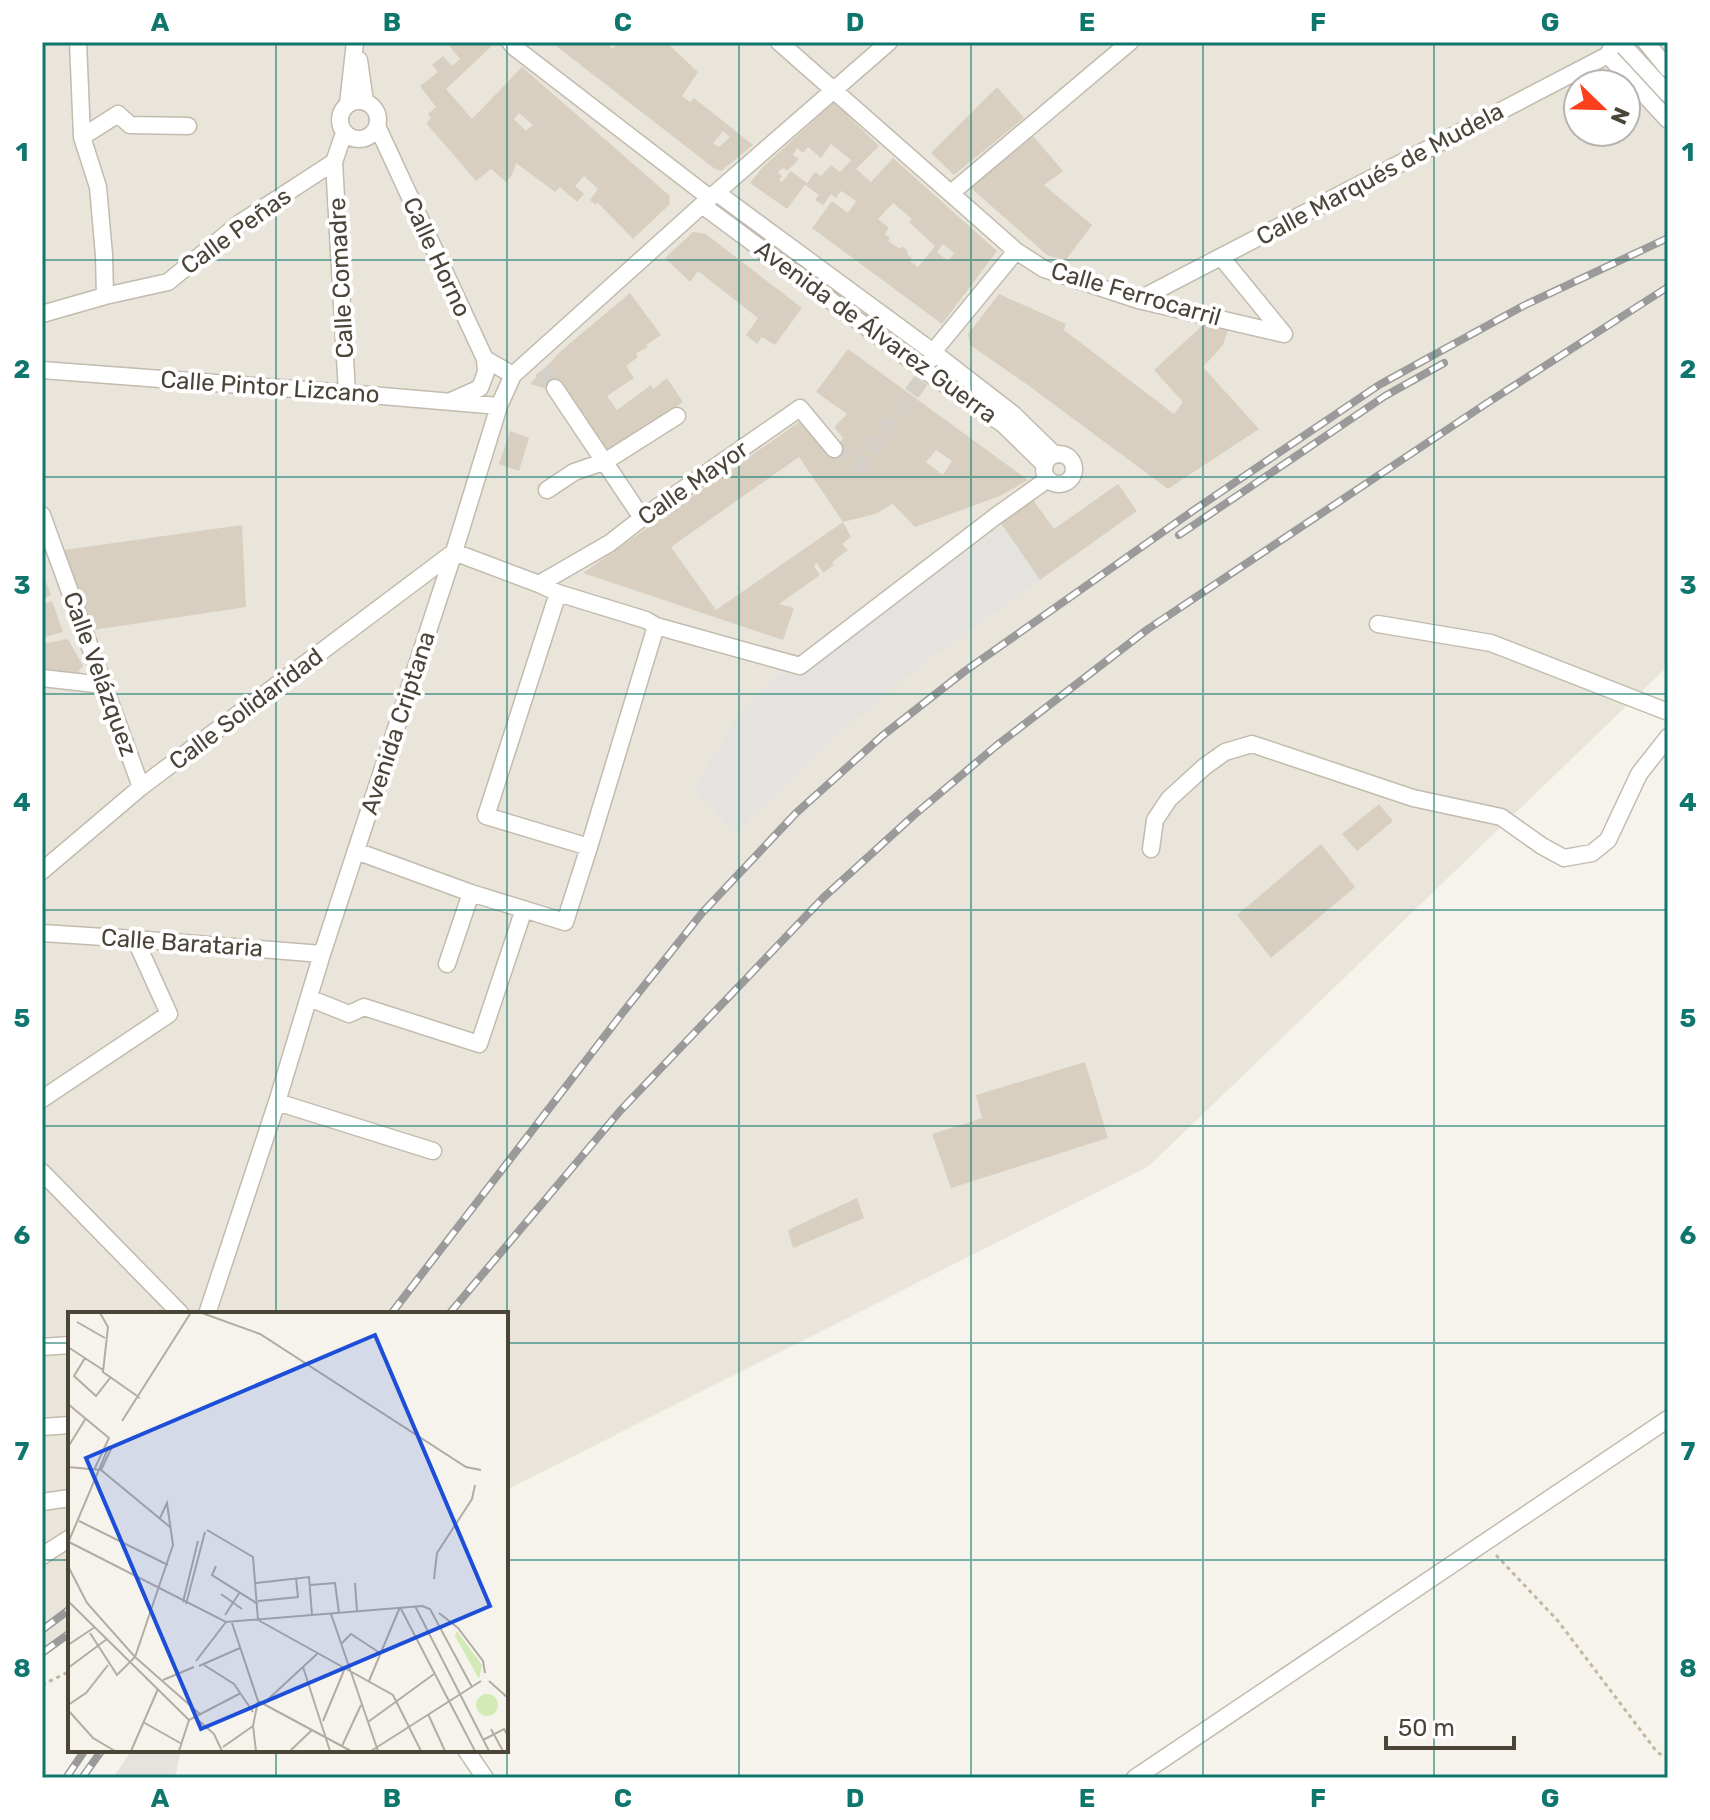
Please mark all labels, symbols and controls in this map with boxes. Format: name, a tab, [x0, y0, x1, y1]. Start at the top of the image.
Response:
text: A	[151, 7, 170, 38]
text: B	[383, 7, 401, 38]
text: C	[614, 7, 632, 38]
text: D	[846, 7, 864, 38]
text: E	[1079, 7, 1095, 38]
text: F	[1310, 7, 1326, 38]
text: G	[1541, 7, 1559, 38]
north arrow	[1562, 68, 1642, 148]
street label: Calle Marqués de Mudela	[1252, 97, 1508, 251]
text: N	[1604, 103, 1635, 128]
text: 1	[16, 137, 28, 168]
text: 1	[1682, 137, 1694, 168]
street label: Calle Peñas	[176, 182, 296, 280]
street label: Calle Horno	[397, 193, 477, 321]
street label: Calle Comadre	[323, 197, 359, 359]
street label: Avenida de Álvarez Guerra	[750, 235, 1002, 429]
street label: Calle Ferrocarril	[1048, 256, 1224, 332]
text: 2	[14, 354, 30, 385]
text: 2	[1680, 354, 1696, 385]
street label: Calle Pintor Lizcano	[159, 365, 381, 409]
street label: Calle Mayor	[633, 435, 753, 531]
text: 3	[13, 570, 31, 601]
text: 3	[1679, 570, 1697, 601]
street label: Calle Velázquez	[57, 588, 143, 760]
street label: Avenida Criptana	[355, 628, 441, 818]
street label: Calle Solidaridad	[164, 642, 328, 776]
text: 4	[13, 787, 31, 818]
text: 4	[1679, 787, 1697, 818]
street label: Calle Barataria	[100, 923, 264, 963]
text: 5	[14, 1003, 30, 1034]
text: 5	[1680, 1003, 1696, 1034]
text: 6	[14, 1220, 31, 1251]
text: 6	[1680, 1220, 1697, 1251]
inset map	[68, 1312, 508, 1752]
text: 7	[15, 1436, 30, 1467]
text: 7	[1681, 1436, 1696, 1467]
text: 8	[13, 1653, 31, 1684]
text: 8	[1679, 1653, 1697, 1684]
scale bar	[1386, 1700, 1514, 1750]
text: 50 m	[1398, 1714, 1455, 1742]
text: A	[151, 1783, 170, 1814]
text: B	[383, 1783, 401, 1814]
text: C	[614, 1783, 632, 1814]
text: D	[846, 1783, 864, 1814]
text: E	[1079, 1783, 1095, 1814]
text: F	[1310, 1783, 1326, 1814]
text: G	[1541, 1783, 1559, 1814]

